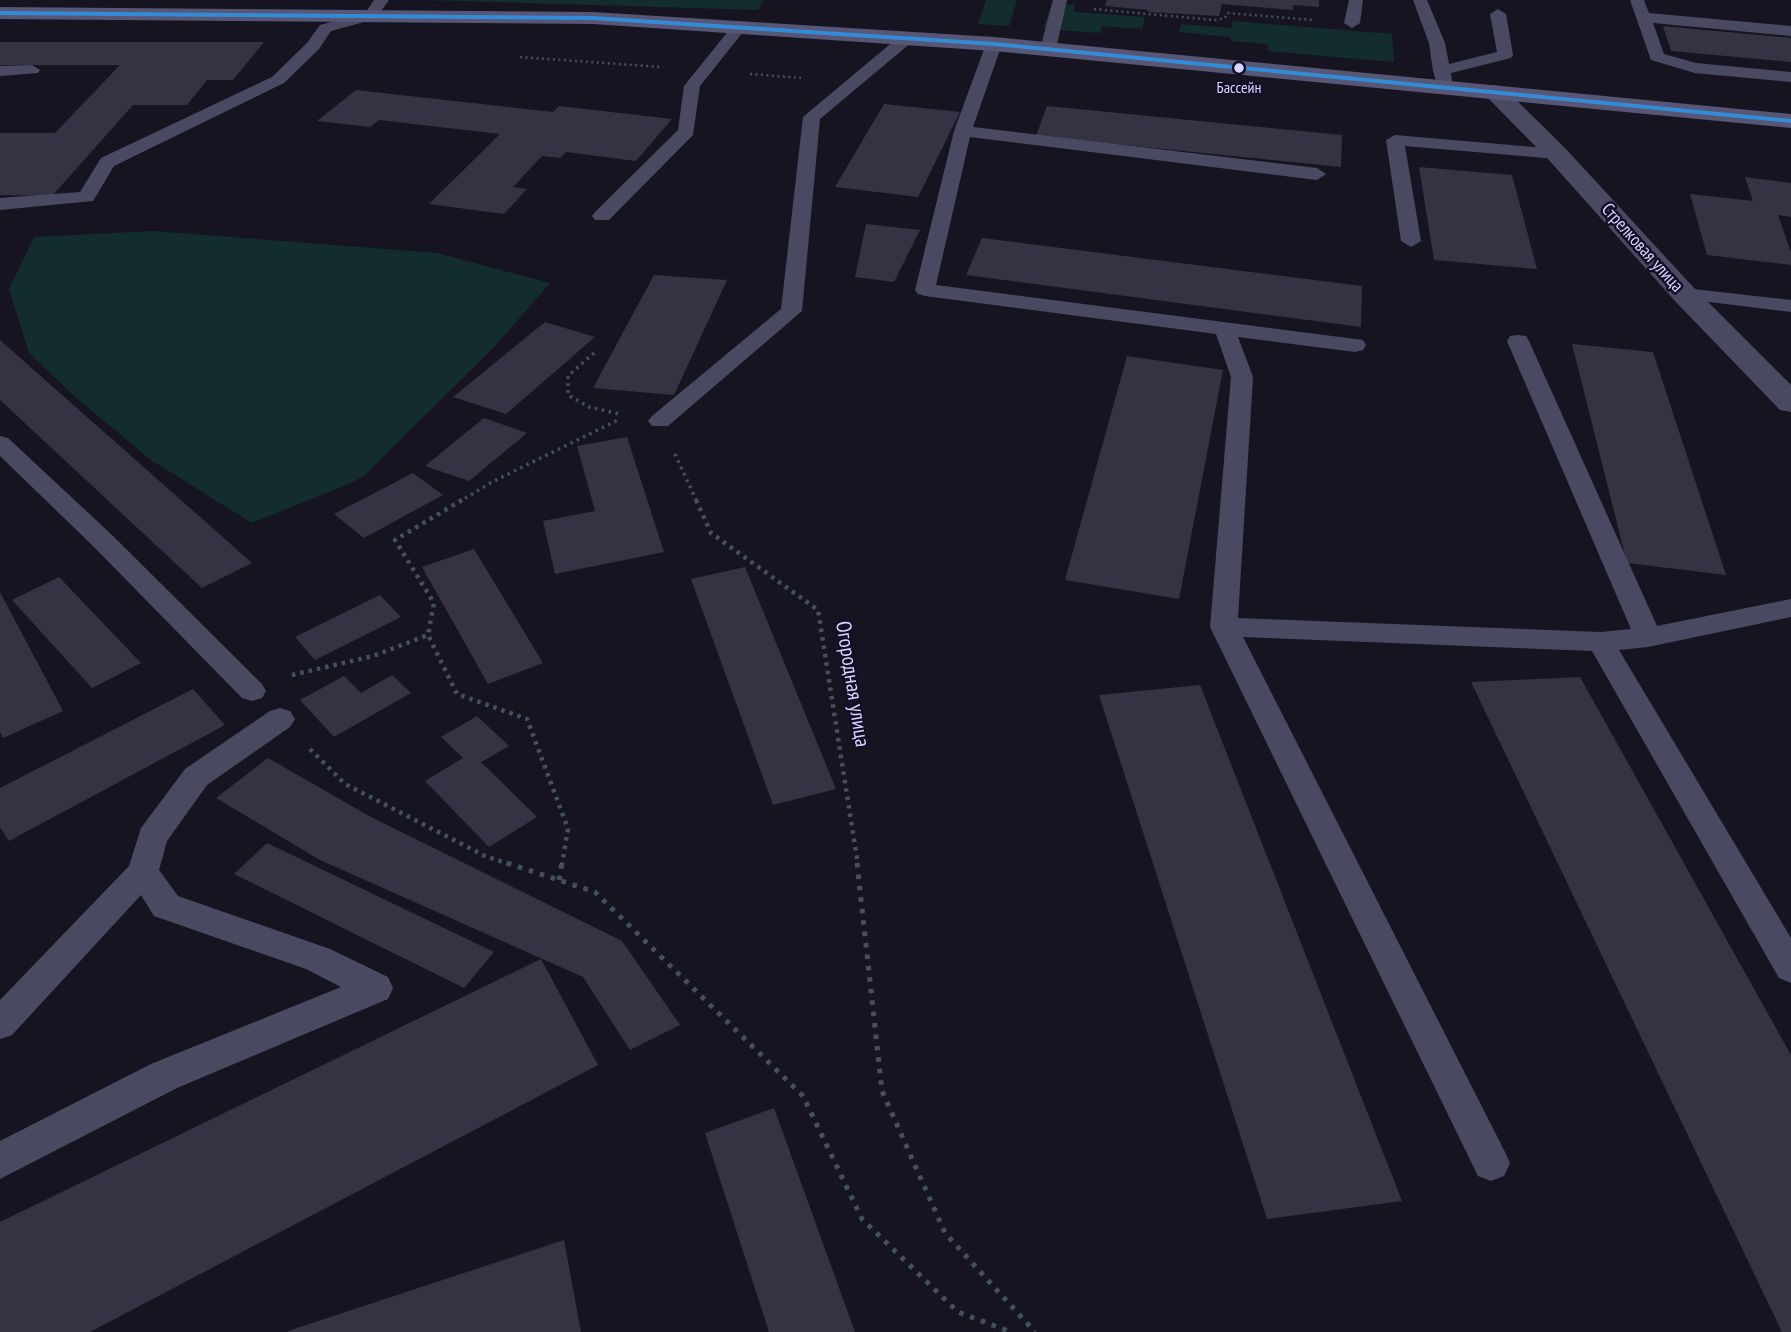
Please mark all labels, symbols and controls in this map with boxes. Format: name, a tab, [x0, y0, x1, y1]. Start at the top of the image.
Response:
marker: Бассейн	[1232, 61, 1246, 75]
place label: Бассейн	[1217, 78, 1261, 98]
street label: Стрелковая улица	[1596, 199, 1688, 297]
street label: Огородная улица	[830, 619, 874, 749]

